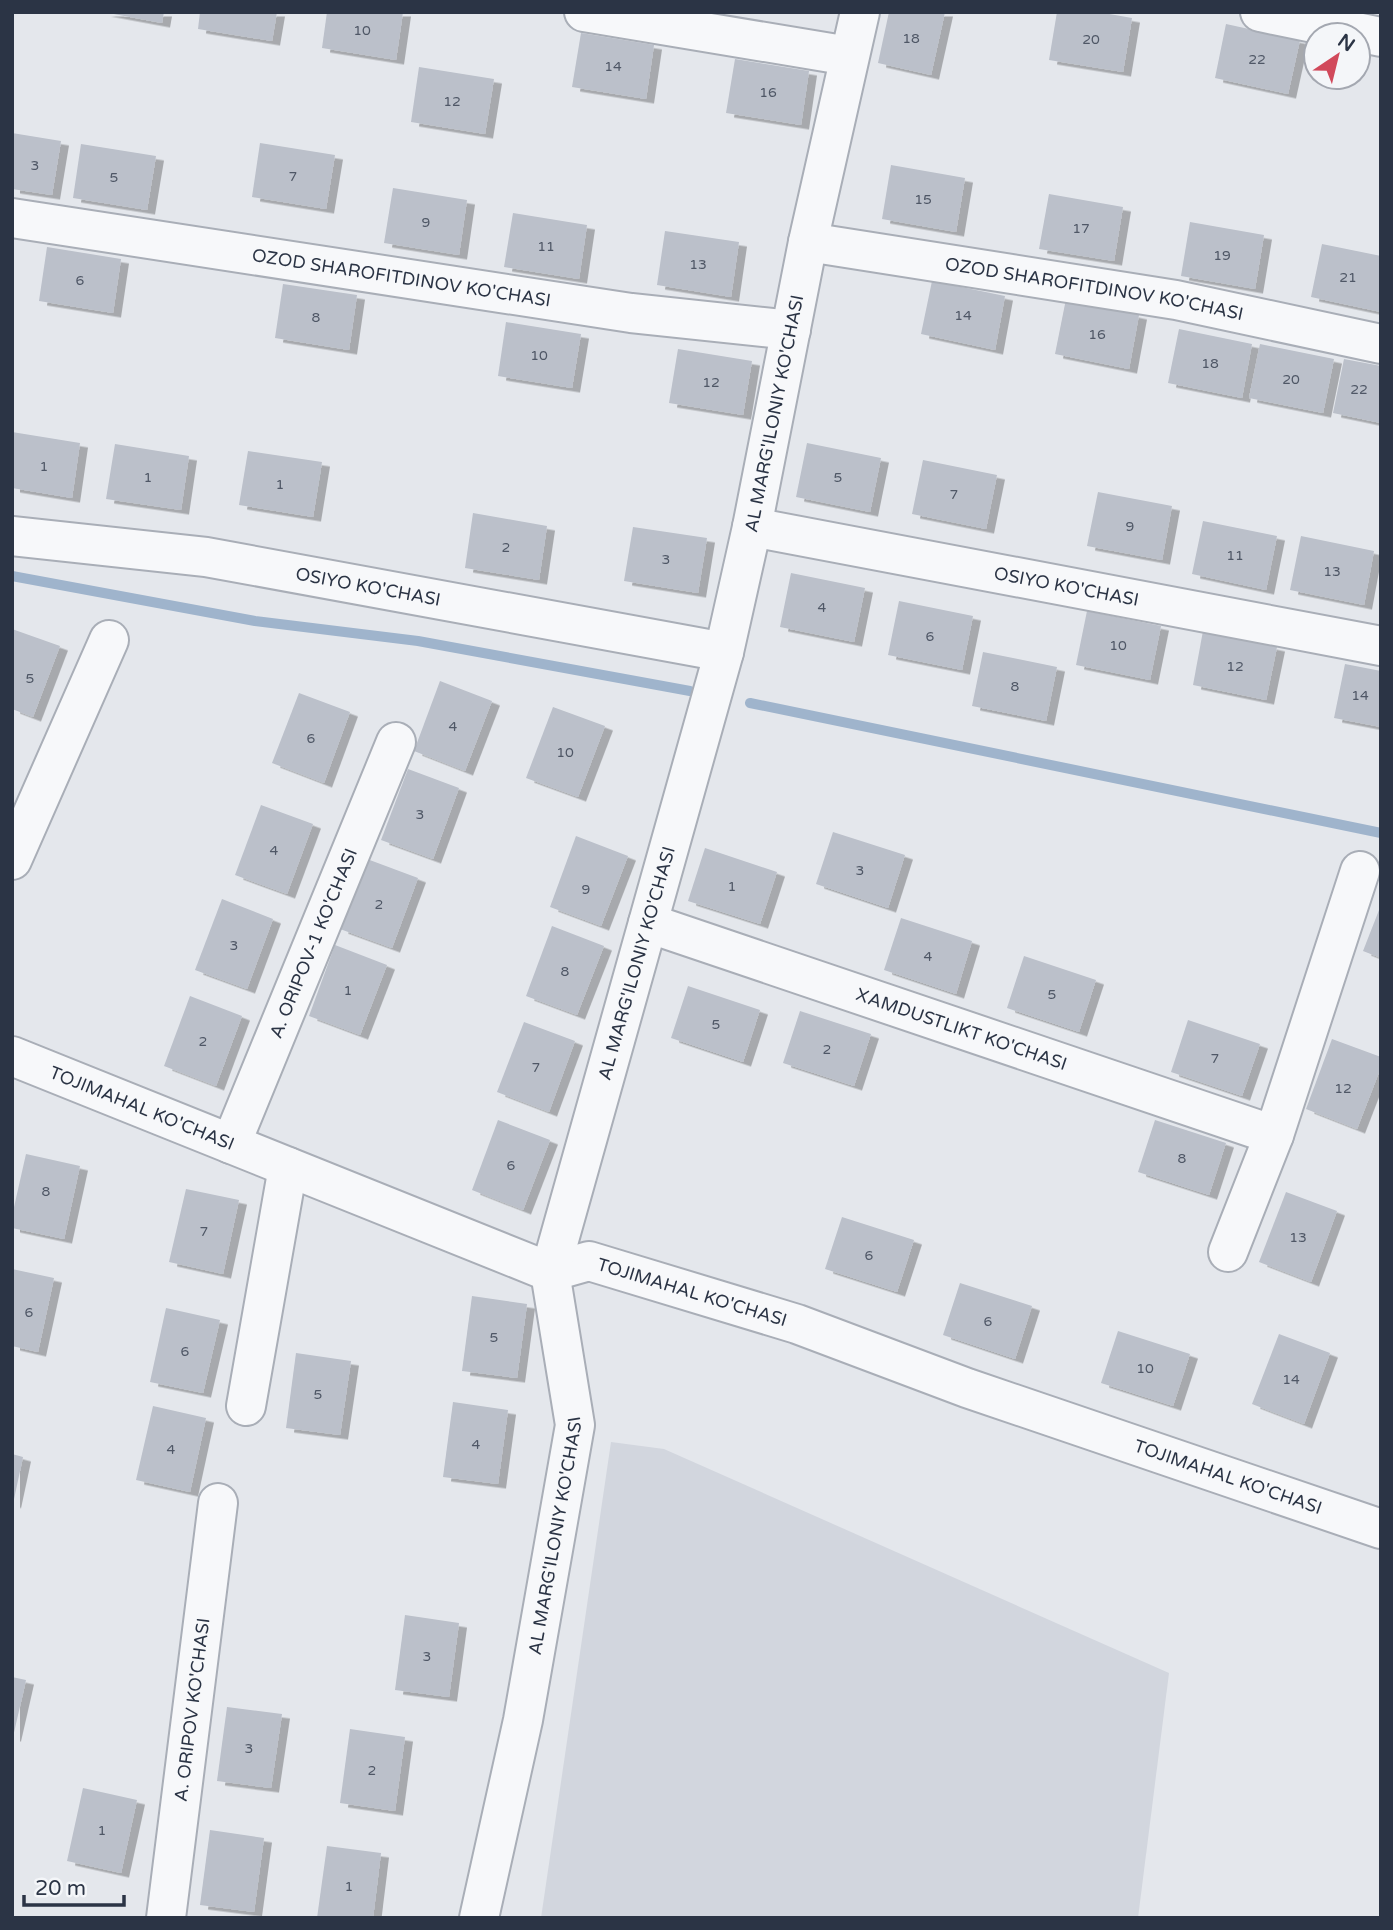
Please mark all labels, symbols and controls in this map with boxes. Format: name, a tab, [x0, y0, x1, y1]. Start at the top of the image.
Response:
north arrow	[1302, 21, 1372, 91]
house number: 10	[353, 22, 371, 39]
house number: 18	[902, 30, 920, 47]
text: N	[1334, 30, 1359, 56]
house number: 20	[1082, 31, 1100, 48]
house number: 22	[1248, 51, 1266, 68]
house number: 14	[604, 58, 622, 75]
house number: 16	[759, 84, 777, 101]
house number: 12	[443, 93, 461, 110]
house number: 3	[31, 157, 39, 174]
house number: 7	[289, 168, 297, 185]
house number: 5	[110, 169, 118, 186]
house number: 15	[914, 191, 932, 208]
house number: 9	[422, 214, 430, 231]
house number: 17	[1072, 220, 1090, 237]
house number: 11	[537, 238, 555, 255]
street label: OZOD SHAROFITDINOV KO'CHASI	[250, 244, 552, 312]
house number: 19	[1213, 247, 1231, 264]
street label: OZOD SHAROFITDINOV KO'CHASI	[943, 253, 1245, 325]
house number: 13	[689, 256, 707, 273]
house number: 21	[1339, 269, 1357, 286]
house number: 6	[76, 272, 85, 289]
street label: AL MARG'ILONIY KO'CHASI	[740, 293, 808, 534]
house number: 14	[954, 307, 972, 324]
house number: 8	[312, 309, 321, 326]
house number: 16	[1088, 326, 1106, 343]
house number: 10	[530, 347, 548, 364]
house number: 18	[1201, 355, 1219, 372]
house number: 20	[1282, 371, 1300, 388]
house number: 12	[702, 374, 720, 391]
house number: 22	[1350, 381, 1368, 398]
house number: 1	[40, 458, 48, 475]
house number: 1	[144, 469, 152, 486]
house number: 5	[834, 469, 842, 486]
house number: 1	[276, 476, 284, 493]
house number: 7	[950, 486, 958, 503]
house number: 9	[1126, 518, 1134, 535]
house number: 2	[502, 539, 510, 556]
house number: 11	[1226, 547, 1244, 564]
house number: 3	[662, 551, 670, 568]
street label: OSIYO KO'CHASI	[992, 562, 1141, 611]
street label: OSIYO KO'CHASI	[294, 563, 442, 611]
house number: 13	[1323, 563, 1341, 580]
house number: 4	[818, 599, 827, 616]
house number: 6	[926, 628, 935, 645]
house number: 10	[1109, 637, 1127, 654]
house number: 12	[1226, 658, 1244, 675]
house number: 5	[26, 670, 34, 687]
house number: 8	[1011, 678, 1020, 695]
house number: 14	[1351, 687, 1369, 704]
house number: 4	[449, 718, 458, 735]
house number: 6	[307, 730, 316, 747]
house number: 10	[556, 744, 574, 761]
house number: 3	[416, 806, 424, 823]
house number: 4	[270, 842, 279, 859]
street label: AL MARG'ILONIY KO'CHASI	[593, 844, 680, 1083]
street label: A. ORIPOV-1 KO'CHASI	[265, 845, 361, 1041]
house number: 3	[856, 862, 864, 879]
house number: 1	[728, 878, 736, 895]
house number: 9	[582, 881, 590, 898]
house number: 2	[375, 896, 383, 913]
house number: 3	[230, 937, 238, 954]
house number: 4	[924, 948, 933, 965]
house number: 8	[561, 963, 570, 980]
house number: 1	[344, 982, 352, 998]
street label: XAMDUSTLIKT KO'CHASI	[853, 983, 1070, 1075]
house number: 5	[1048, 986, 1056, 1003]
house number: 5	[712, 1016, 720, 1033]
house number: 2	[199, 1033, 207, 1050]
house number: 2	[823, 1041, 831, 1058]
house number: 7	[1211, 1050, 1219, 1067]
house number: 7	[532, 1059, 540, 1076]
street label: TOJIMAHAL KO'CHASI	[46, 1061, 238, 1155]
house number: 12	[1334, 1080, 1352, 1097]
house number: 8	[1178, 1150, 1187, 1167]
house number: 6	[507, 1157, 516, 1174]
house number: 8	[42, 1183, 51, 1200]
house number: 7	[200, 1223, 208, 1240]
house number: 13	[1289, 1229, 1307, 1246]
house number: 6	[865, 1247, 874, 1264]
street label: TOJIMAHAL KO'CHASI	[595, 1253, 790, 1331]
house number: 6	[25, 1304, 34, 1321]
house number: 6	[984, 1313, 993, 1330]
house number: 5	[490, 1329, 498, 1346]
house number: 6	[181, 1343, 190, 1360]
house number: 10	[1136, 1360, 1154, 1377]
house number: 14	[1282, 1371, 1300, 1388]
house number: 5	[314, 1386, 322, 1403]
street label: AL MARG'ILONIY KO'CHASI	[524, 1415, 586, 1657]
street label: TOJIMAHAL KO'CHASI	[1131, 1435, 1325, 1519]
house number: 4	[472, 1436, 481, 1453]
house number: 4	[167, 1441, 176, 1458]
street label: A. ORIPOV KO'CHASI	[170, 1616, 215, 1803]
house number: 3	[423, 1648, 431, 1665]
house number: 3	[245, 1740, 253, 1757]
house number: 2	[368, 1762, 376, 1779]
house number: 1	[98, 1822, 106, 1839]
scale bar	[24, 1864, 124, 1908]
text: 20 m	[35, 1876, 86, 1901]
house number: 1	[345, 1878, 353, 1895]

